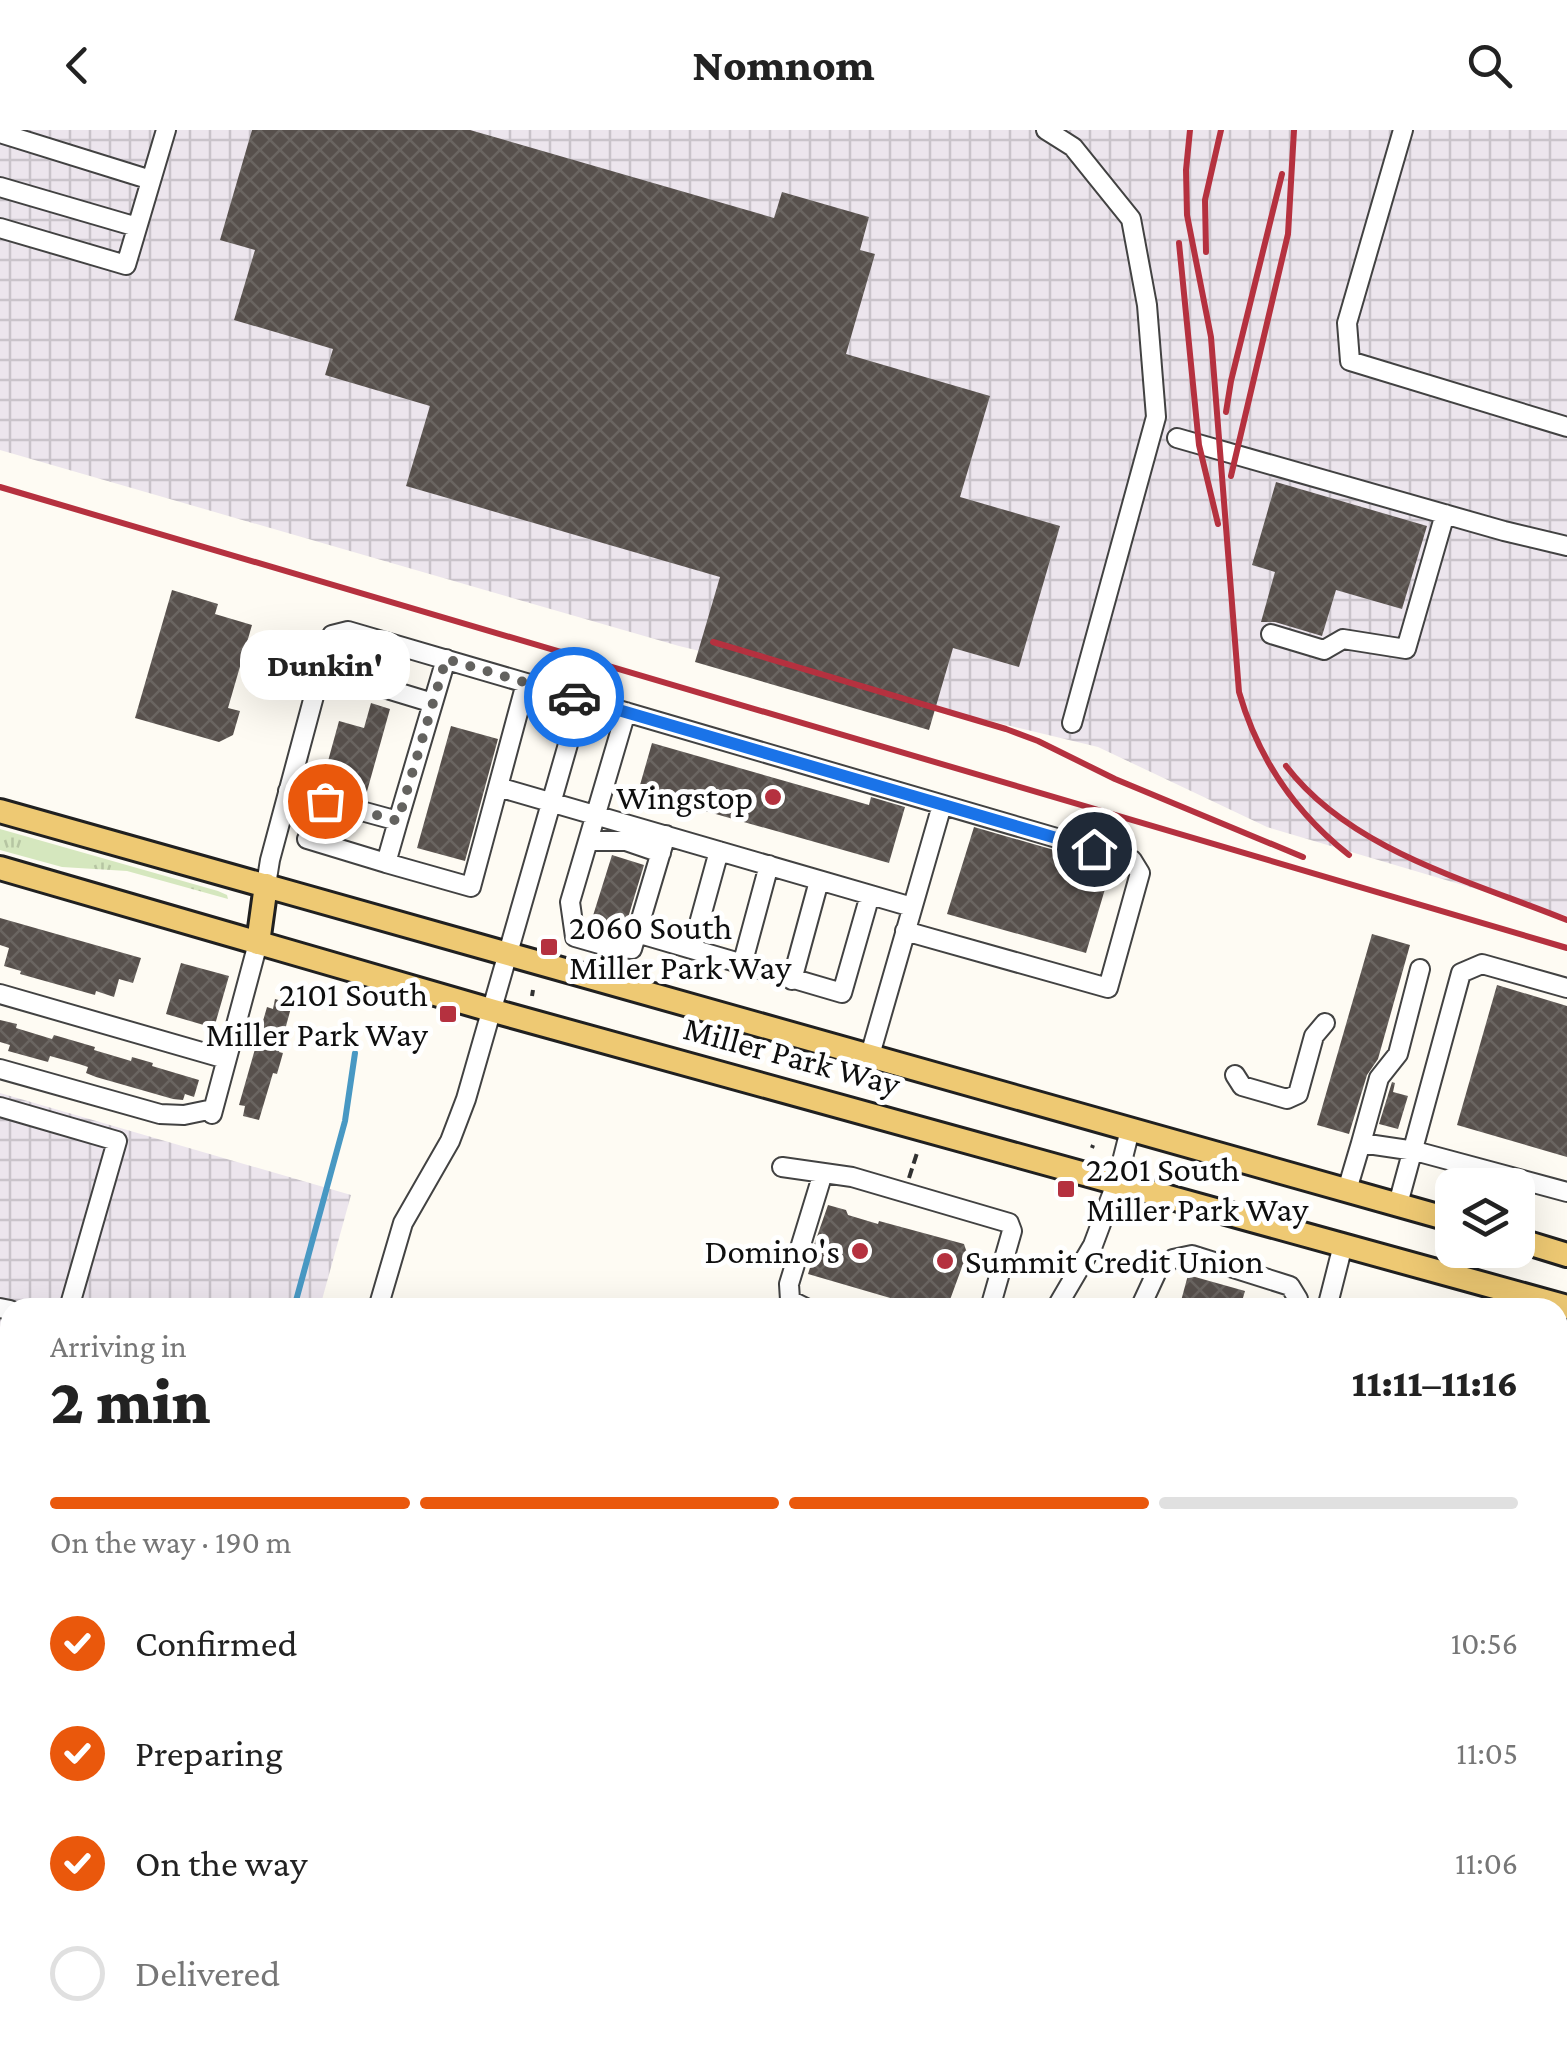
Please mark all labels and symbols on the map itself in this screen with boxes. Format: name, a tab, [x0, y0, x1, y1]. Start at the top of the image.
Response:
callout: Dunkin'	[240, 631, 410, 701]
courier	[524, 647, 624, 747]
pin	[283, 759, 368, 844]
place label: Wingstop	[616, 778, 753, 817]
marker: Wingstop	[762, 786, 784, 808]
pin	[1052, 807, 1137, 892]
place label: 2060 South Miller Park Way	[569, 908, 792, 987]
marker: 2060 South Miller Park Way	[538, 936, 560, 958]
place label: 2101 South Miller Park Way	[206, 975, 429, 1054]
marker: 2101 South Miller Park Way	[437, 1003, 459, 1025]
street label: Miller Park Way	[680, 1008, 905, 1104]
place label: 2201 South Miller Park Way	[1086, 1150, 1309, 1229]
marker: 2201 South Miller Park Way	[1055, 1178, 1077, 1200]
place label: Domino's	[704, 1232, 840, 1271]
marker: Domino's	[849, 1240, 871, 1262]
place label: Summit Credit Union	[965, 1242, 1264, 1281]
marker: Summit Credit Union	[934, 1250, 956, 1272]

